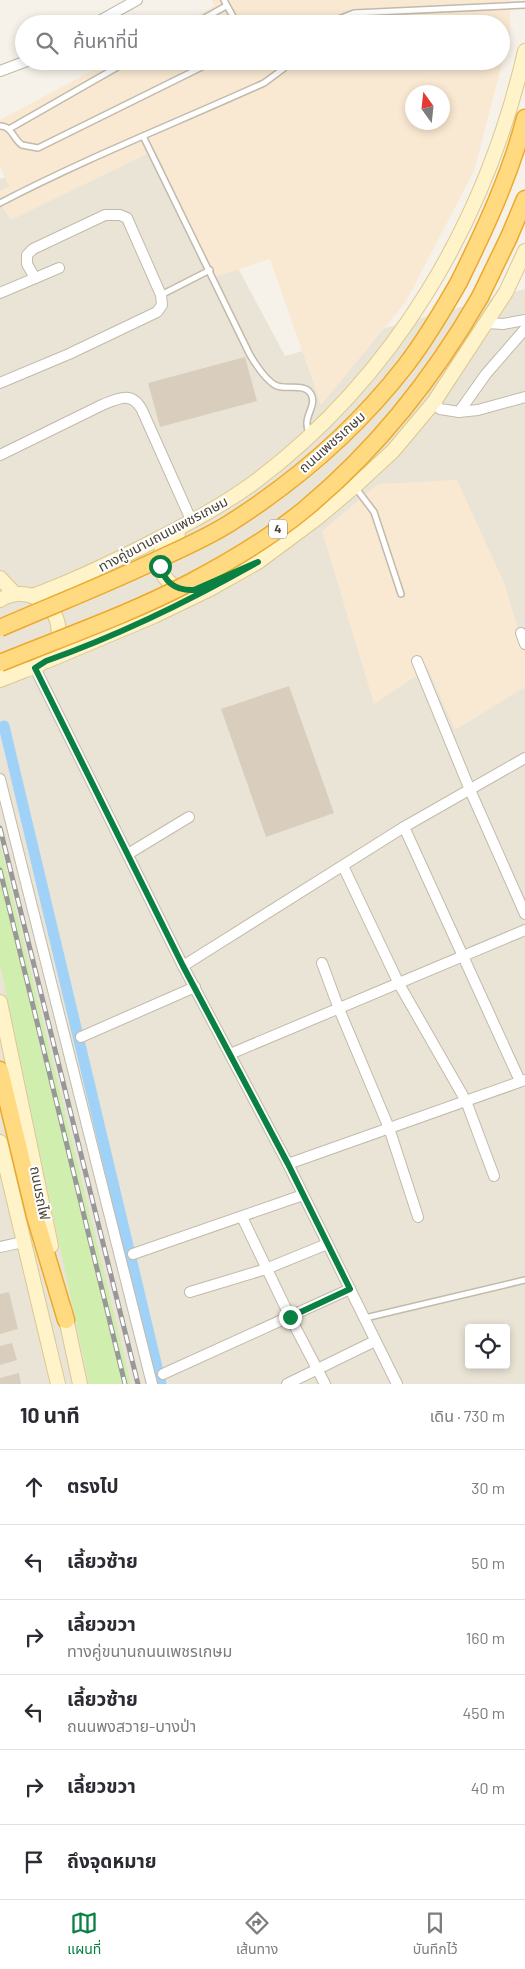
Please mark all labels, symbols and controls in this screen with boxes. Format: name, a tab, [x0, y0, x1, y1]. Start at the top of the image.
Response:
search box	[15, 15, 510, 70]
icon: search	[33, 29, 61, 57]
text: ค้นหาที่นี่	[73, 29, 138, 52]
north arrow	[405, 85, 450, 130]
street label: ถนนเพชรเกษม	[295, 407, 368, 476]
street label: ทางคู่ขนานถนนเพชรเกษม	[95, 492, 231, 576]
road number: 4	[269, 520, 287, 538]
route start	[149, 555, 172, 578]
street label: ถนนรถไฟ	[27, 1165, 54, 1222]
route end	[279, 1306, 302, 1329]
map controls	[465, 1324, 510, 1369]
button: locate	[465, 1324, 510, 1369]
text: 10 นาที	[20, 1402, 80, 1427]
text: เดิน · 730 m	[430, 1406, 505, 1425]
icon: ahead	[20, 1473, 48, 1501]
text: ตรงไป	[67, 1474, 119, 1497]
text: 30 m	[471, 1478, 505, 1497]
icon: left	[20, 1548, 48, 1576]
text: เลี้ยวซ้าย	[67, 1549, 138, 1572]
text: 50 m	[471, 1553, 505, 1572]
text: เลี้ยวขวา	[67, 1612, 136, 1635]
icon: right	[20, 1623, 48, 1651]
text: 160 m	[466, 1628, 505, 1647]
text: ทางคู่ขนานถนนเพชรเกษม	[67, 1641, 232, 1660]
text: เลี้ยวซ้าย	[67, 1687, 138, 1710]
icon: left	[20, 1698, 48, 1726]
text: 450 m	[462, 1703, 505, 1722]
text: ถนนพงสวาย-บางป่า	[67, 1716, 196, 1735]
icon: right	[20, 1773, 48, 1801]
text: เลี้ยวขวา	[67, 1774, 136, 1797]
text: 40 m	[471, 1778, 505, 1797]
icon: arrive	[20, 1848, 48, 1876]
text: ถึงจุดหมาย	[67, 1849, 157, 1872]
tab: แผนที่	[67, 1909, 101, 1960]
tab: เส้นทาง	[236, 1909, 278, 1960]
tab: บันทึกไว้	[413, 1909, 458, 1960]

